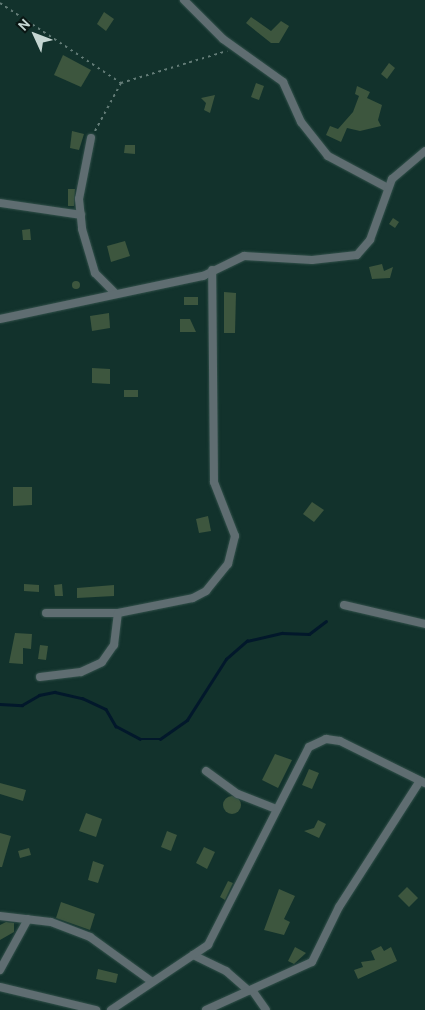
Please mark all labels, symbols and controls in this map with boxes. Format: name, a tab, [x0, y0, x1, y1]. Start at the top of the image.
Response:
north arrow	[10, 10, 60, 60]
text: N	[14, 15, 34, 35]

